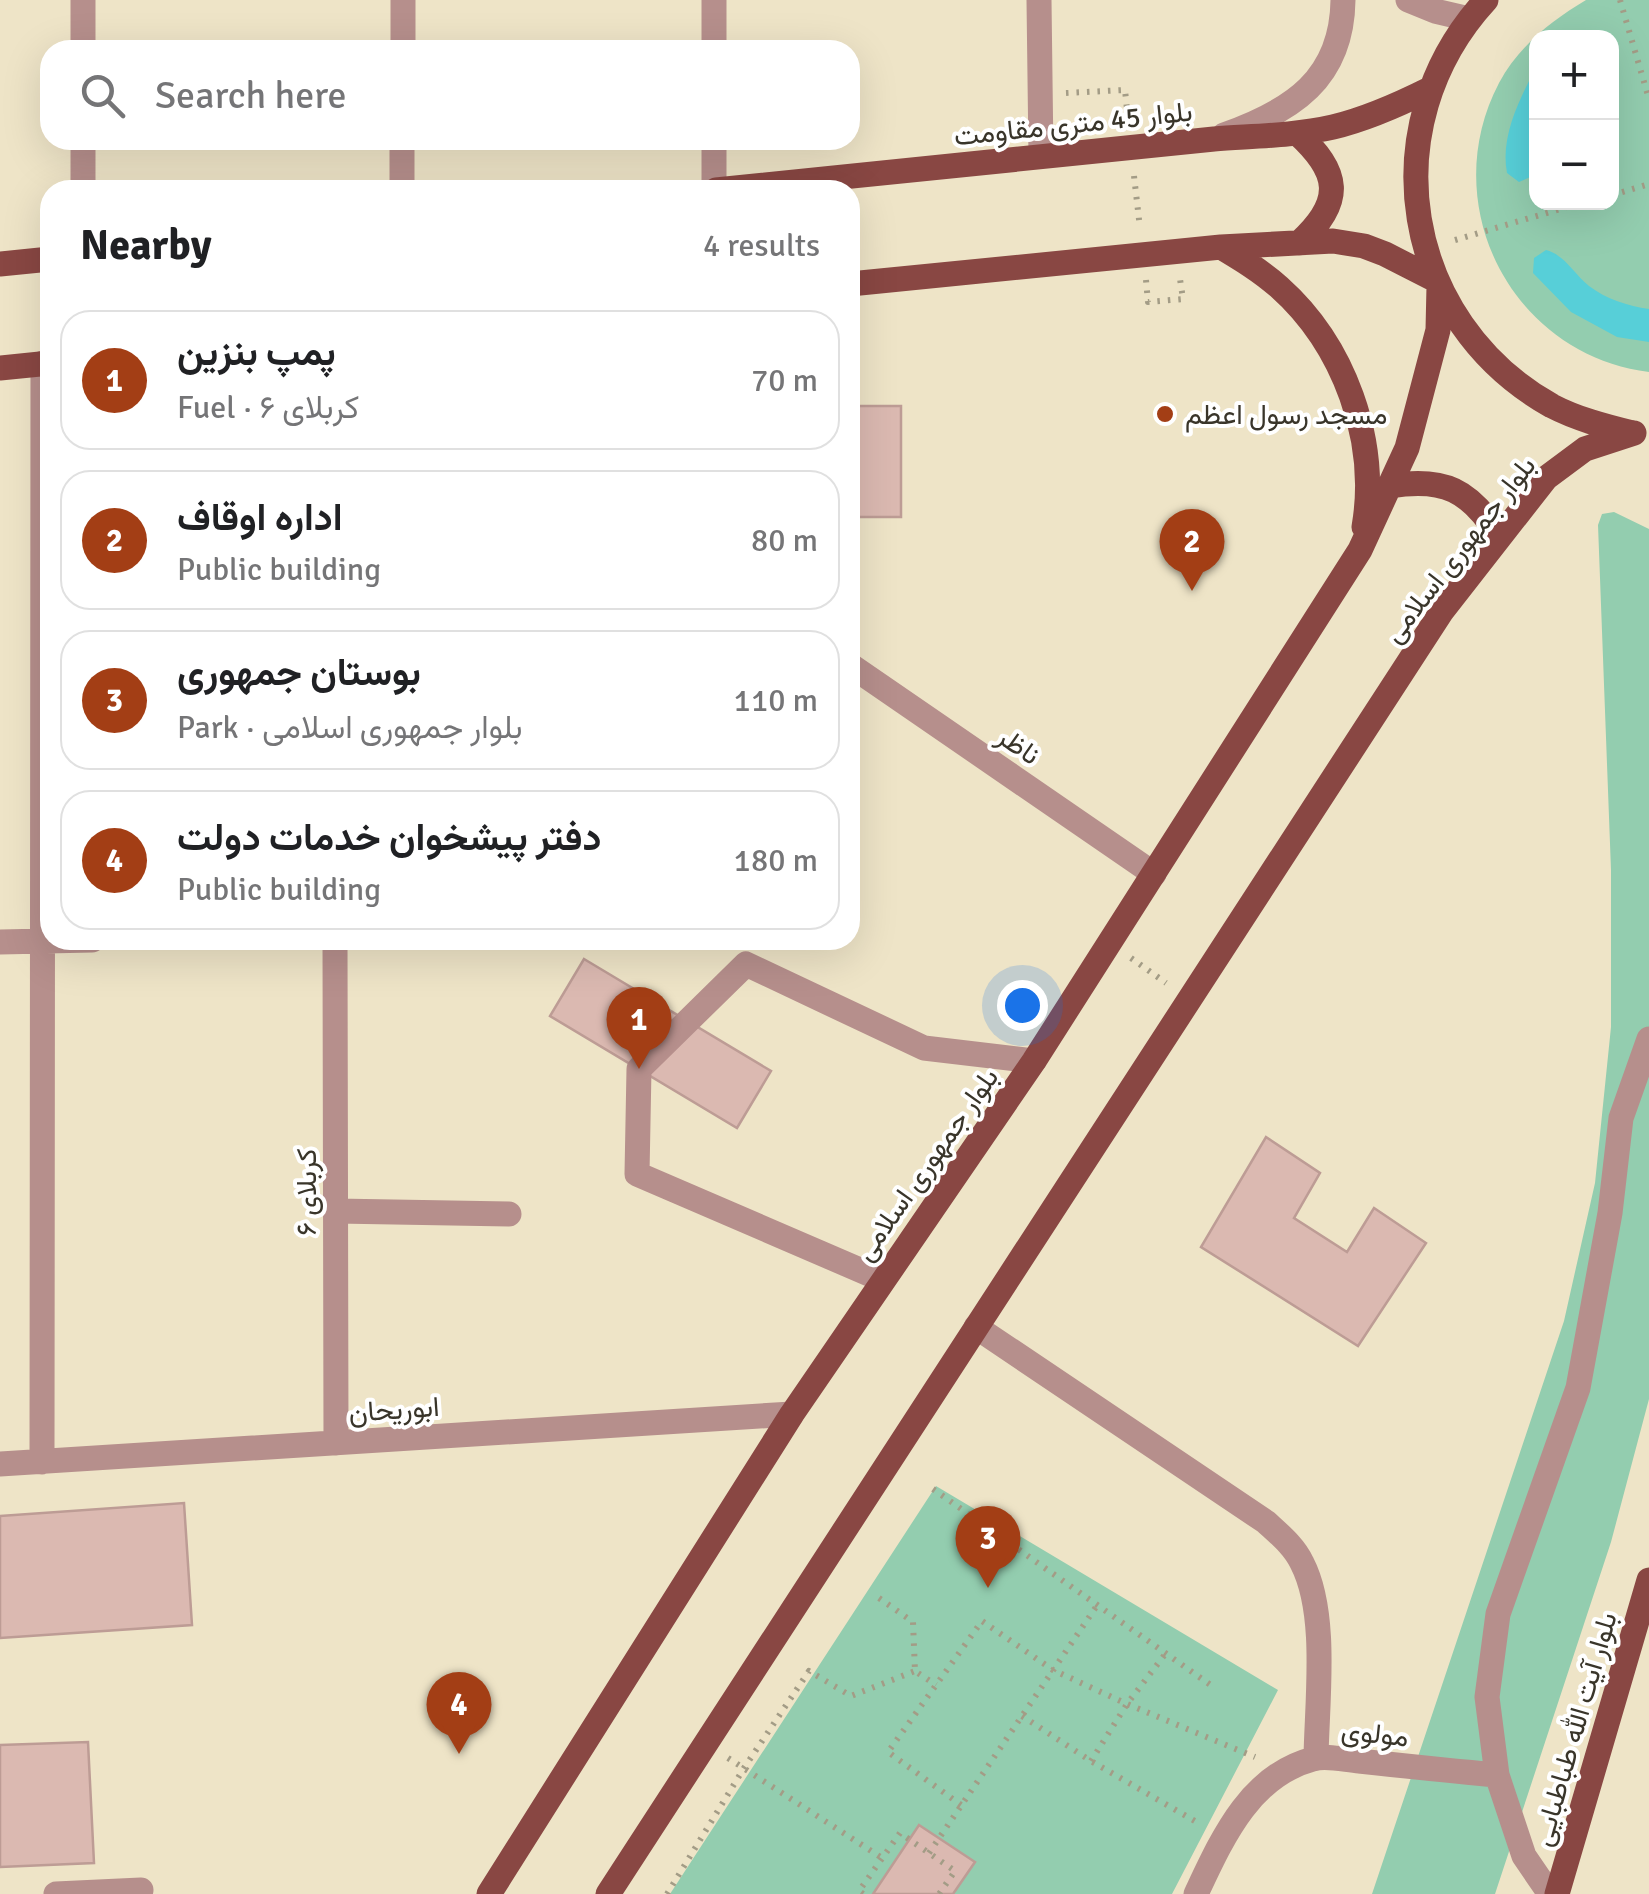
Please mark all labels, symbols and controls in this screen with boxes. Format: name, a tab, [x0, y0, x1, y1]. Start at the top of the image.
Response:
map controls	[1529, 30, 1619, 210]
button: +	[1529, 30, 1619, 120]
search box	[40, 40, 860, 150]
icon: search	[75, 68, 130, 123]
text: Search here	[155, 72, 347, 119]
street label: بلوار 45 متری مقاومت	[952, 95, 1194, 153]
button: −	[1529, 120, 1619, 210]
text: Nearby	[80, 220, 212, 271]
text: 4 results	[703, 226, 820, 265]
text: پمپ بنزین	[177, 329, 336, 376]
text: 1	[106, 361, 123, 400]
text: 70 m	[751, 361, 818, 400]
text: Fuel · کربلای ۶	[177, 388, 359, 427]
place label: مسجد رسول اعظم	[1185, 398, 1387, 433]
marker: مسجد رسول اعظم	[1154, 403, 1176, 425]
street label: بلوار جمهوری اسلامی	[1376, 449, 1543, 650]
text: اداره اوقاف	[177, 494, 343, 541]
pin: 2	[1160, 508, 1224, 591]
text: 2	[106, 521, 123, 560]
text: 80 m	[751, 521, 818, 560]
text: Public building	[177, 550, 381, 589]
text: بوستان جمهوری	[177, 649, 421, 696]
text: 3	[106, 681, 123, 720]
text: 110 m	[734, 681, 818, 720]
text: Park · بلوار جمهوری اسلامی	[177, 708, 523, 747]
street label: ناظر	[990, 719, 1046, 772]
text: دفتر پیشخوان خدمات دولت	[177, 814, 601, 861]
text: 4	[106, 841, 123, 880]
text: 180 m	[734, 841, 818, 880]
text: Public building	[177, 870, 381, 909]
your location	[997, 980, 1048, 1031]
pin: 1	[606, 986, 672, 1069]
street label: بلوار جمهوری اسلامی	[848, 1062, 1006, 1268]
street label: کربلای ۶	[290, 1148, 324, 1236]
street label: ابوریحان	[348, 1390, 441, 1430]
pin: 3	[956, 1506, 1020, 1588]
street label: بلوار آیت الله طباطبایی	[1525, 1608, 1625, 1850]
pin: 4	[426, 1672, 492, 1754]
street label: مولوی	[1339, 1714, 1410, 1754]

